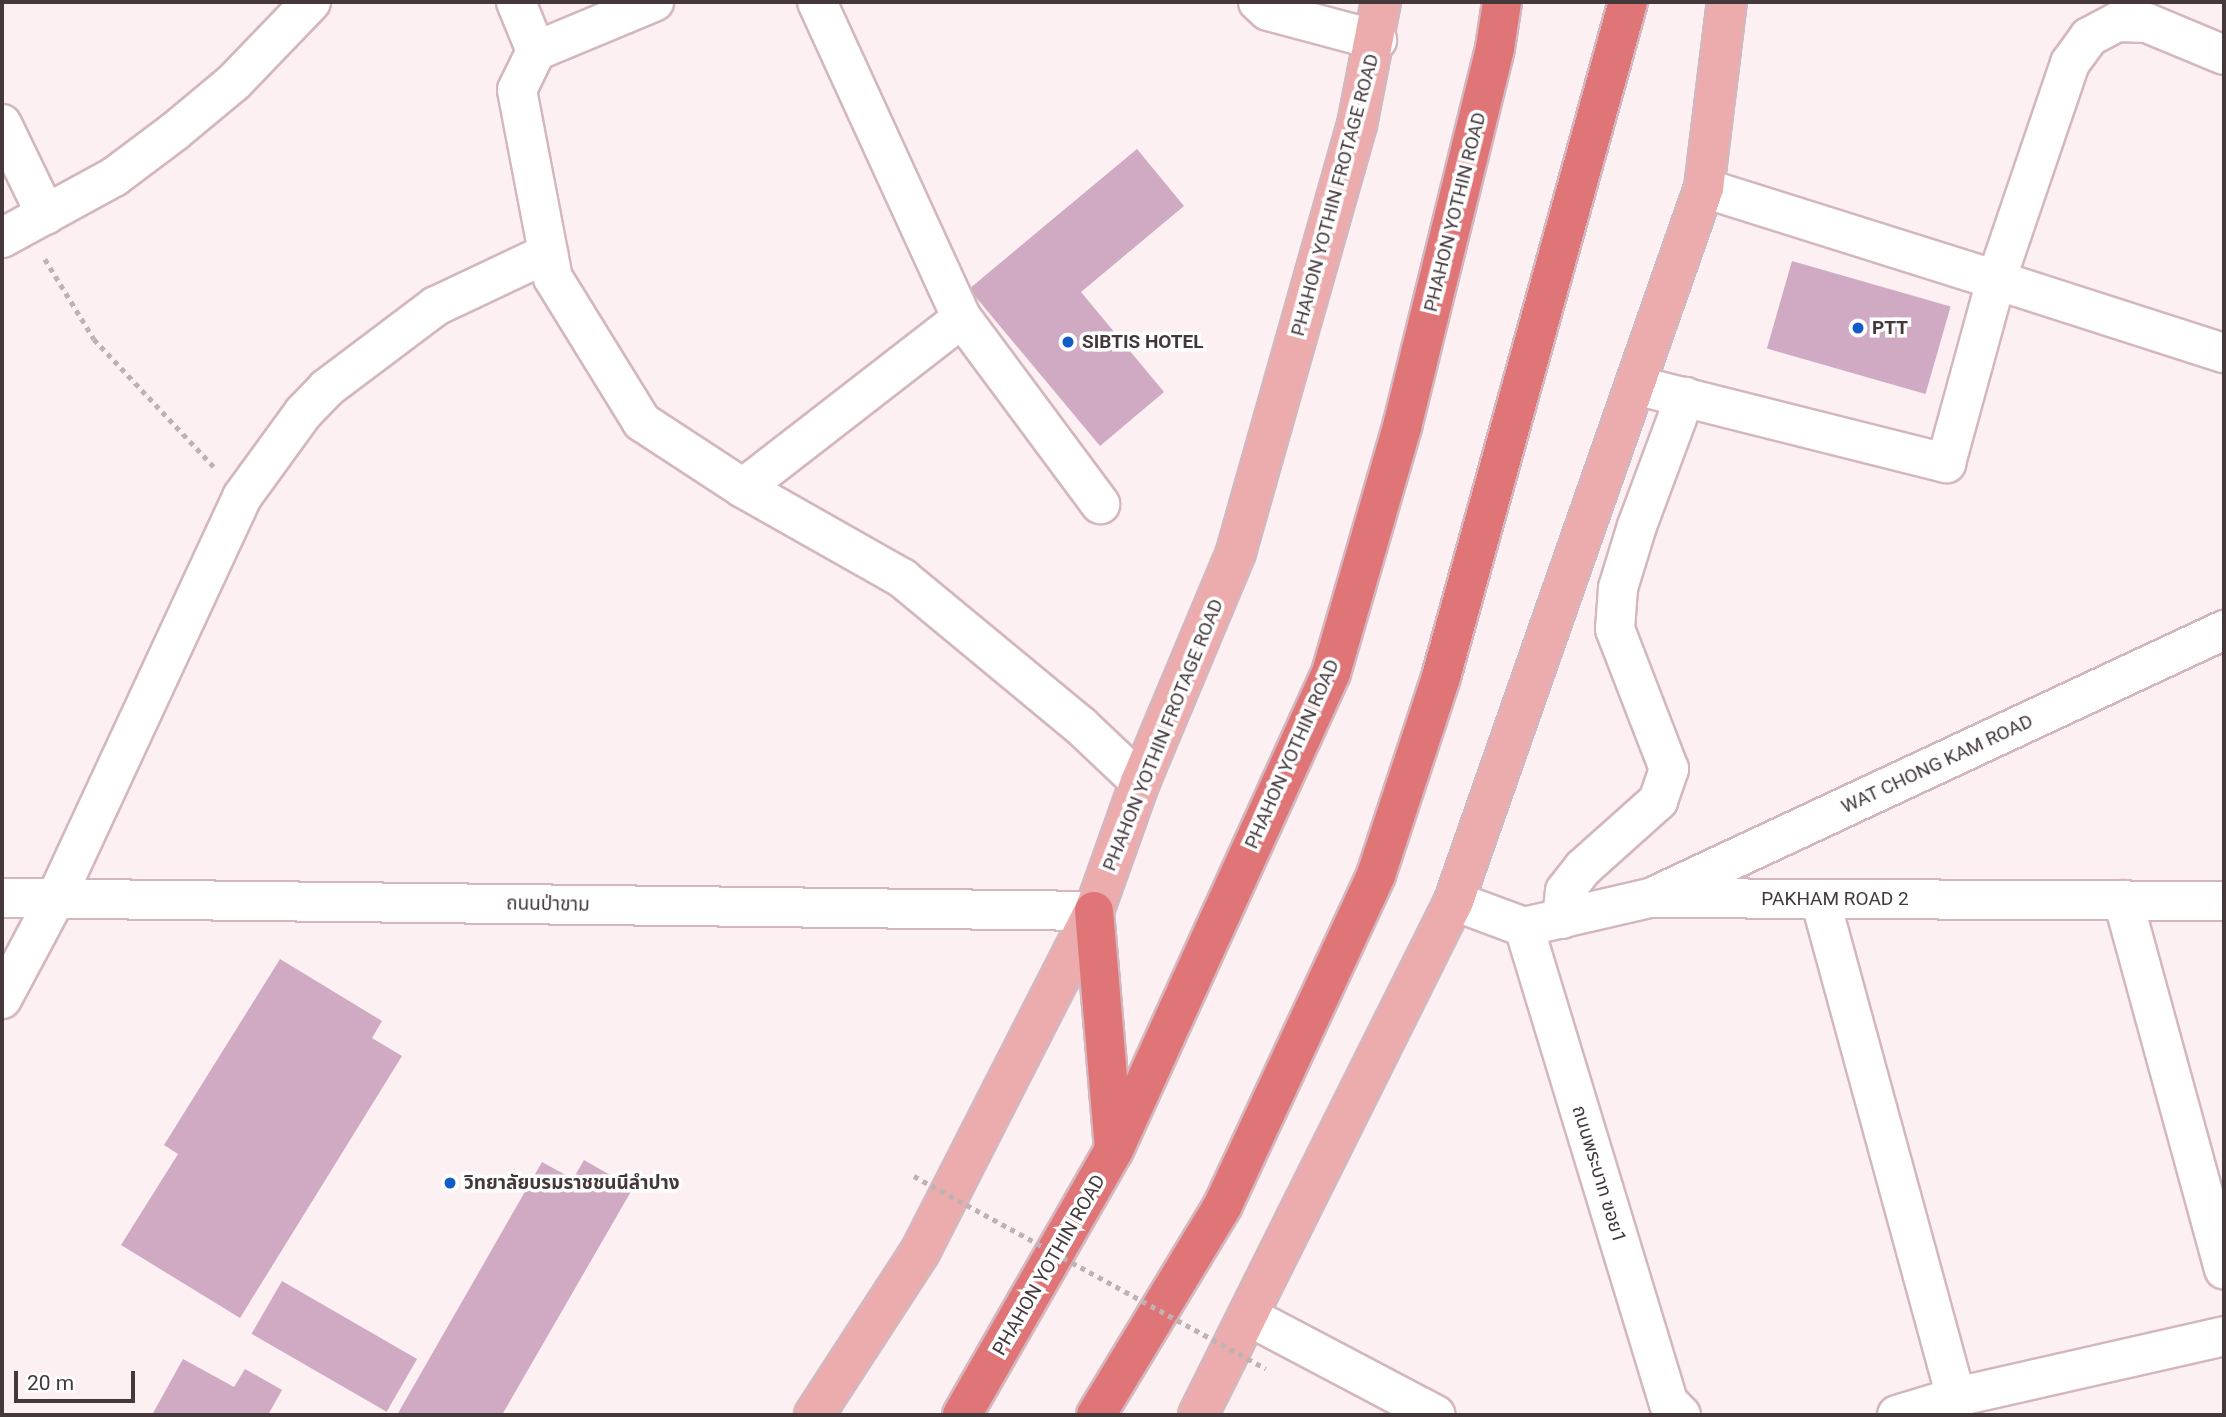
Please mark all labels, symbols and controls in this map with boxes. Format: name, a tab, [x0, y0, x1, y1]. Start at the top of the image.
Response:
street label: PHAHON YOTHIN FROTAGE ROAD	[1286, 51, 1384, 339]
street label: PHAHON YOTHIN ROAD	[1419, 110, 1491, 314]
place label: PTT	[1872, 317, 1908, 339]
marker: PTT	[1850, 320, 1866, 336]
place label: SIBTIS HOTEL	[1082, 331, 1204, 353]
marker: SIBTIS HOTEL	[1060, 334, 1076, 350]
street label: PHAHON YOTHIN FROTAGE ROAD	[1098, 596, 1228, 874]
street label: PHAHON YOTHIN ROAD	[1240, 656, 1344, 852]
street label: WAT CHONG KAM ROAD	[1837, 710, 2037, 818]
street label: PAKHAM ROAD 2	[1761, 888, 1909, 910]
street label: ถนนป่าขาม	[506, 892, 590, 916]
street label: ถนนพระบาท ฃอย1	[1567, 1103, 1631, 1245]
street label: PHAHON YOTHIN ROAD	[988, 1171, 1110, 1359]
place label: วิทยาลัยบรมราชชนนีลำปาง	[464, 1172, 680, 1194]
marker: วิทยาลัยบรมราชชนนีลำปาง	[442, 1175, 458, 1191]
scale bar	[18, 1358, 138, 1402]
text: 20 m	[27, 1371, 74, 1395]

